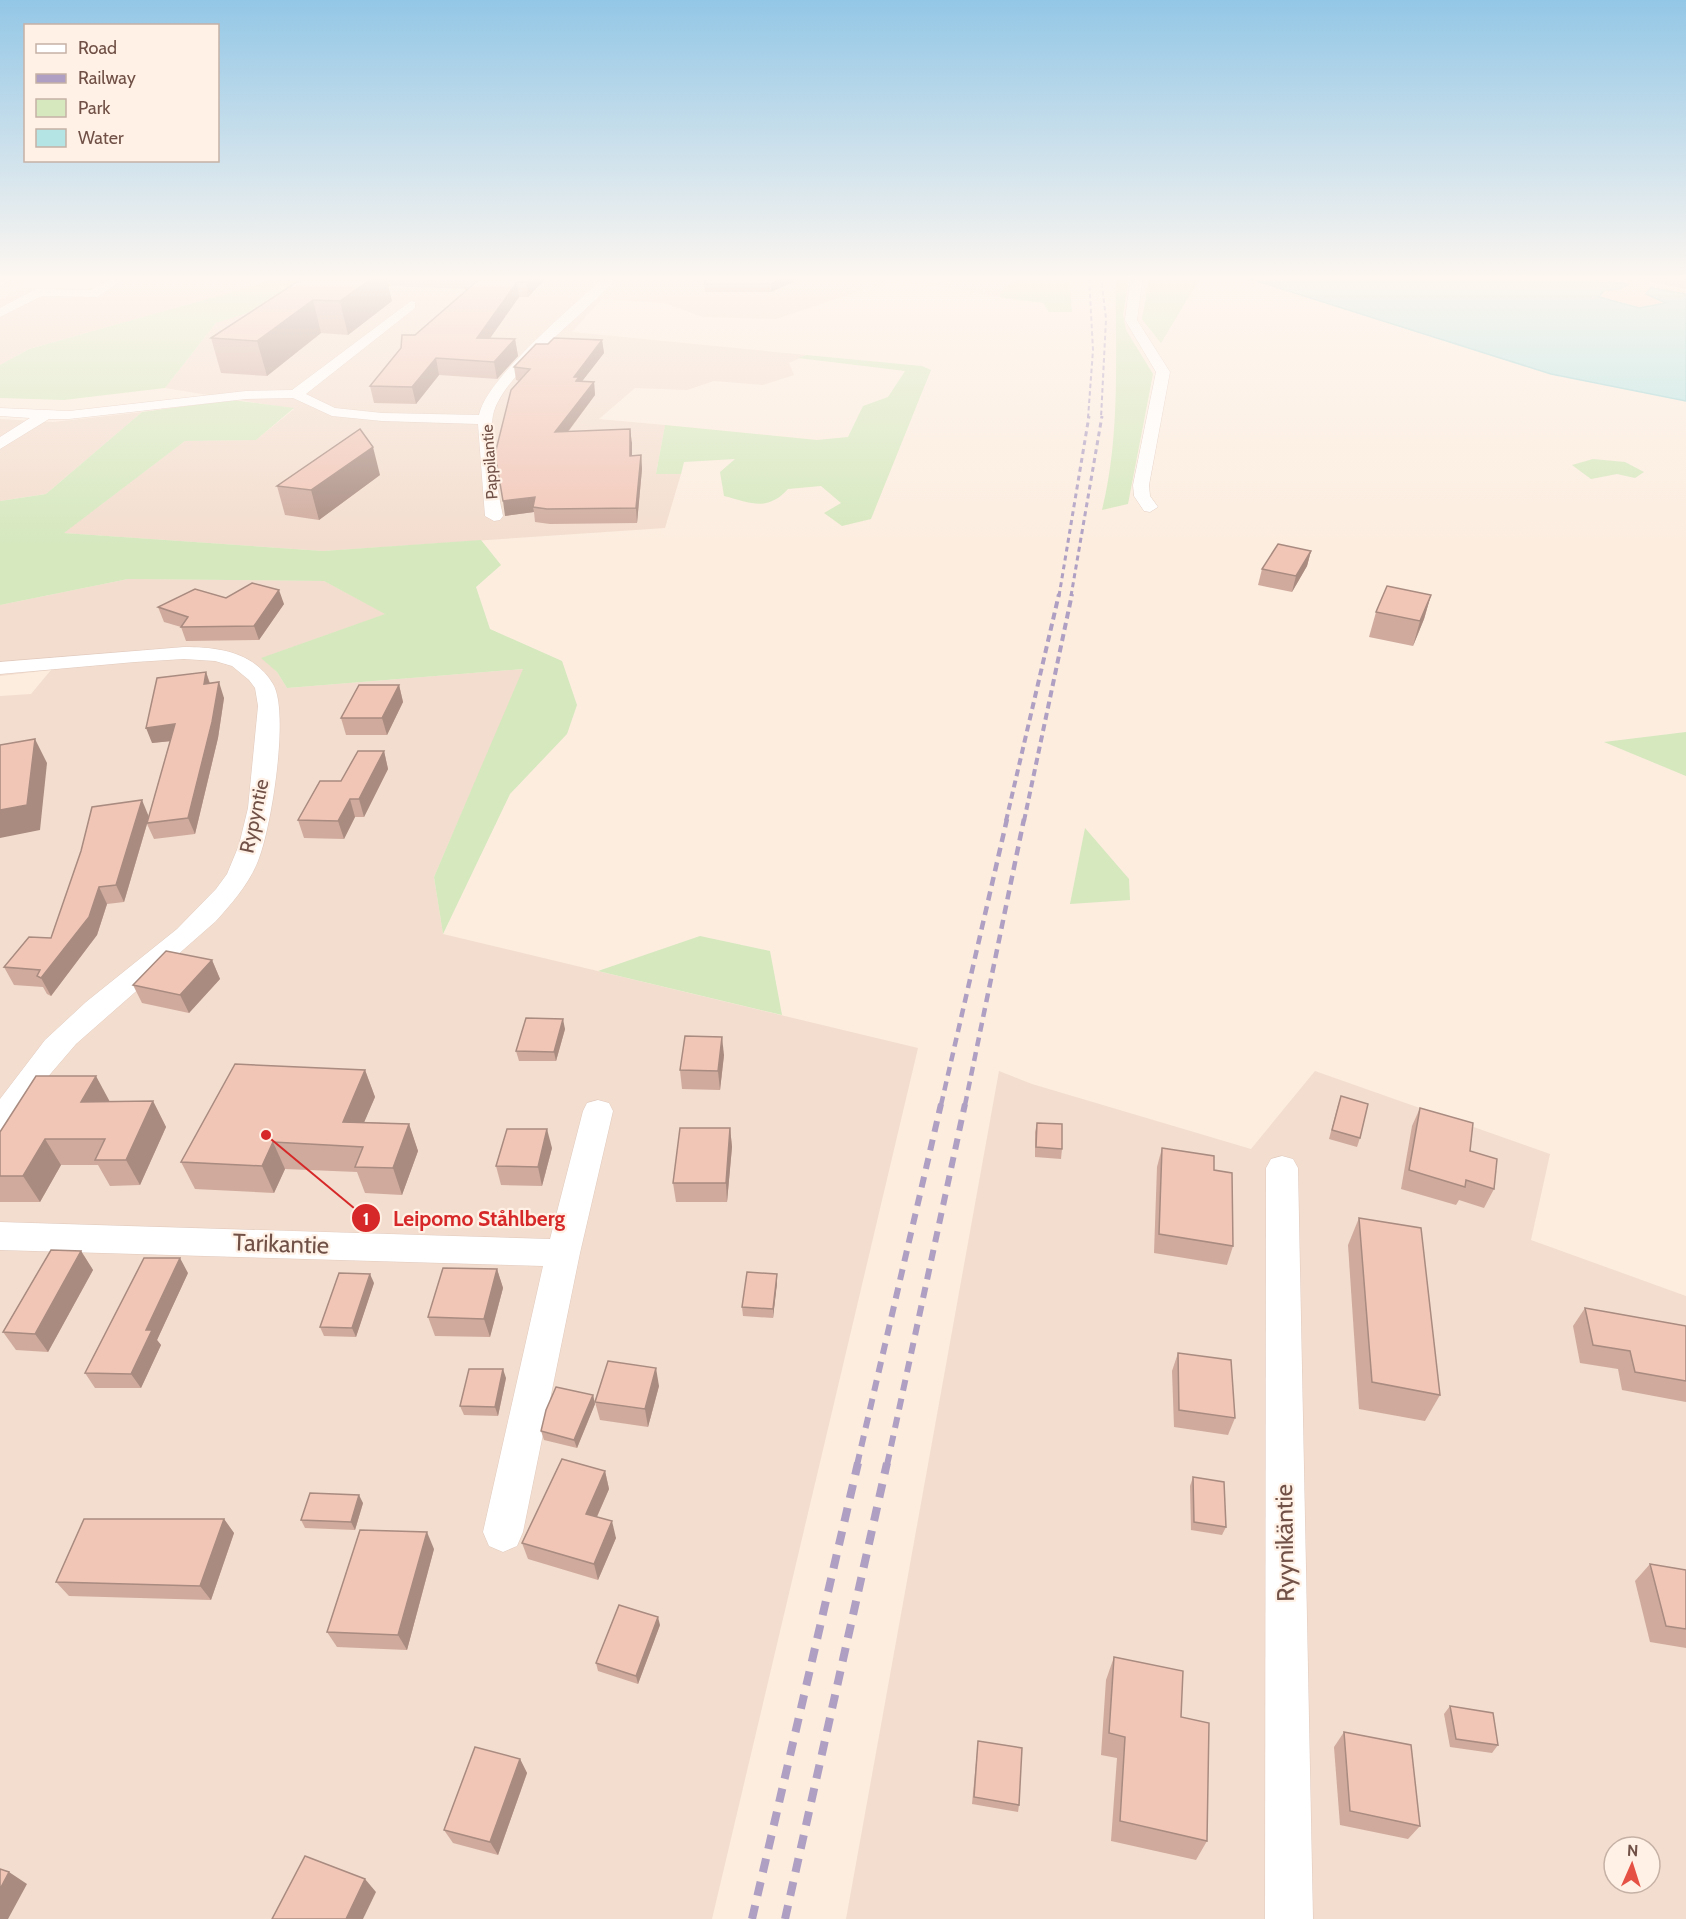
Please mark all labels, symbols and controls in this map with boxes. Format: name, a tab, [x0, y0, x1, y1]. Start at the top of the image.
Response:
legend	[24, 24, 219, 162]
text: Road	[78, 37, 117, 59]
text: Railway	[78, 67, 136, 89]
text: Park	[78, 97, 111, 119]
text: Water	[78, 127, 124, 149]
street label: Pappilantie	[477, 424, 502, 500]
street label: Rypyntie	[234, 777, 274, 855]
callout: Leipomo Ståhlberg	[351, 1199, 577, 1238]
text: Leipomo Ståhlberg	[393, 1206, 565, 1231]
text: 1	[363, 1208, 369, 1230]
street label: Tarikantie	[232, 1227, 330, 1260]
street label: Ryynikäntie	[1269, 1484, 1300, 1602]
north arrow	[1602, 1835, 1662, 1895]
text: N	[1627, 1841, 1639, 1860]

